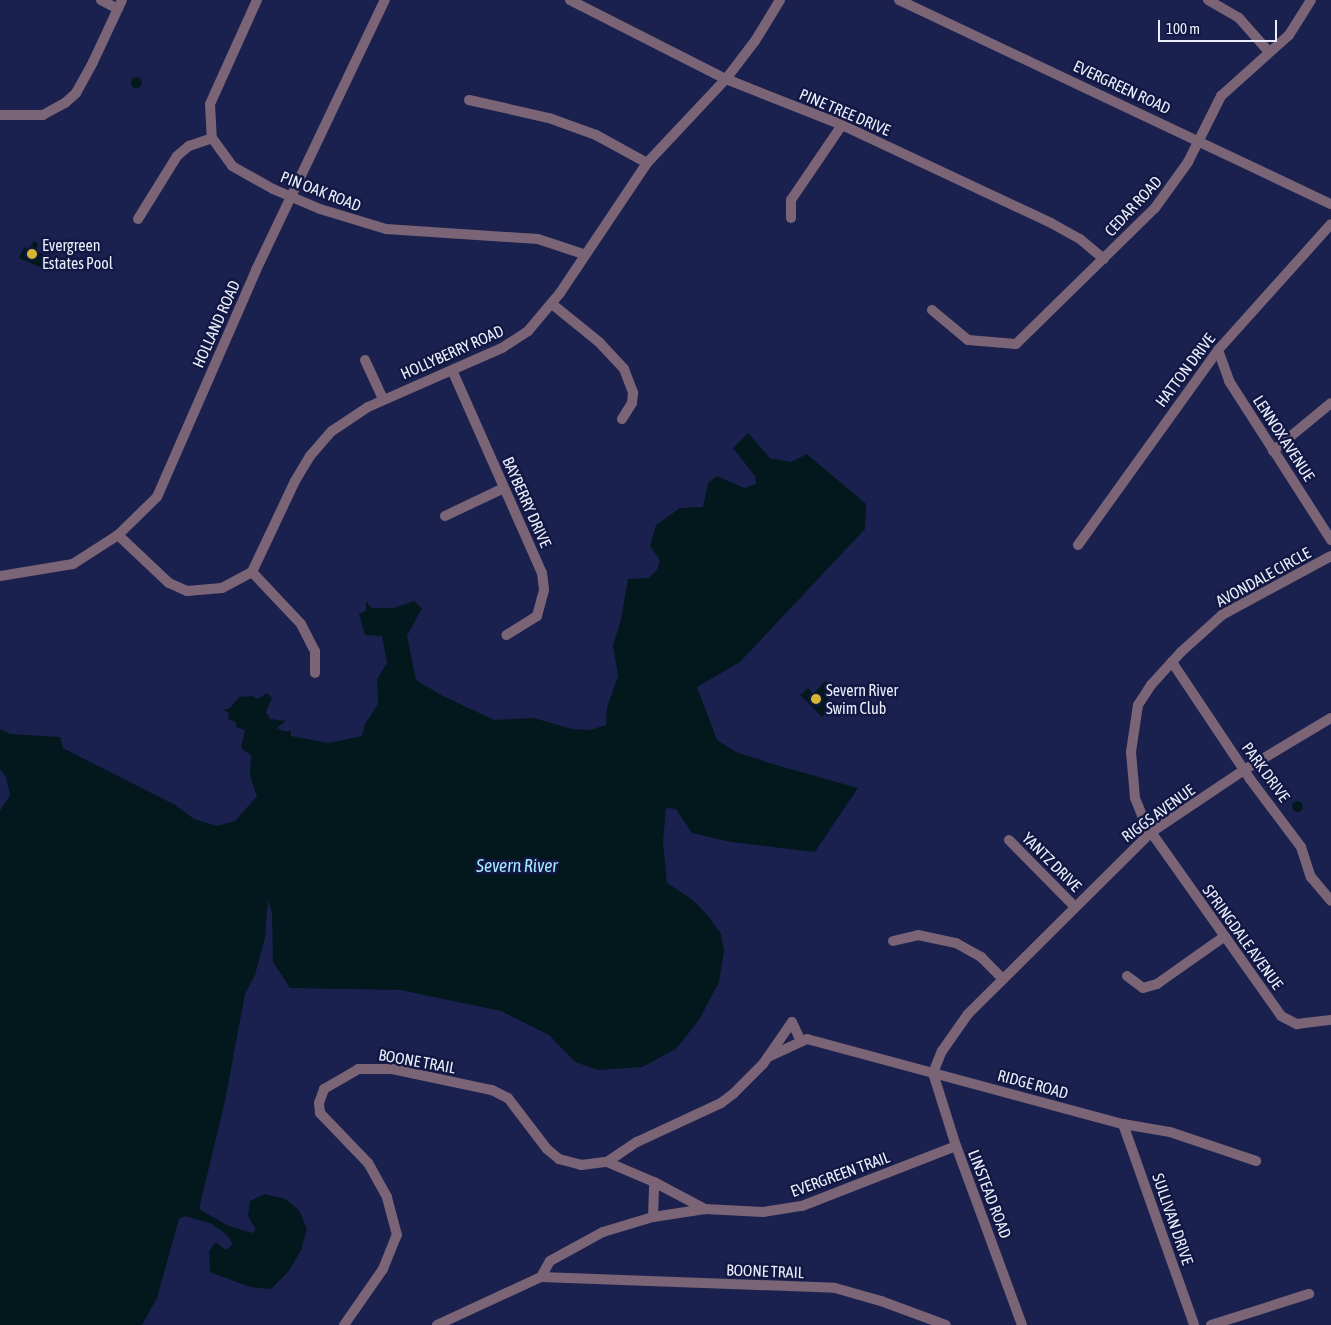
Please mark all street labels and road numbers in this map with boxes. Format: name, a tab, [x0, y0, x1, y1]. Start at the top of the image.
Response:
street label: EVERGREEN ROAD	[1070, 56, 1174, 118]
street label: PINE TREE DRIVE	[797, 84, 893, 140]
street label: PIN OAK ROAD	[278, 167, 364, 215]
street label: CEDAR ROAD	[1100, 172, 1166, 240]
street label: HOLLAND ROAD	[188, 277, 244, 371]
street label: HOLLYBERRY ROAD	[398, 321, 506, 383]
street label: HATTON DRIVE	[1151, 330, 1219, 410]
street label: LENNOX AVENUE	[1249, 392, 1319, 484]
street label: BAYBERRY DRIVE	[499, 454, 555, 550]
street label: AVONDALE CIRCLE	[1212, 543, 1314, 611]
street label: PARK DRIVE	[1238, 739, 1294, 805]
street label: RIGGS AVENUE	[1118, 780, 1198, 846]
street label: YANTZ DRIVE	[1018, 828, 1086, 896]
street label: SPRINGDALE AVENUE	[1199, 881, 1287, 993]
street label: BOONE TRAIL	[377, 1045, 457, 1077]
street label: RIDGE ROAD	[995, 1065, 1071, 1103]
street label: EVERGREEN TRAIL	[788, 1147, 892, 1201]
street label: LINSTEAD ROAD	[964, 1147, 1016, 1241]
street label: SULLIVAN DRIVE	[1148, 1171, 1198, 1267]
street label: BOONE TRAIL	[726, 1260, 804, 1282]

